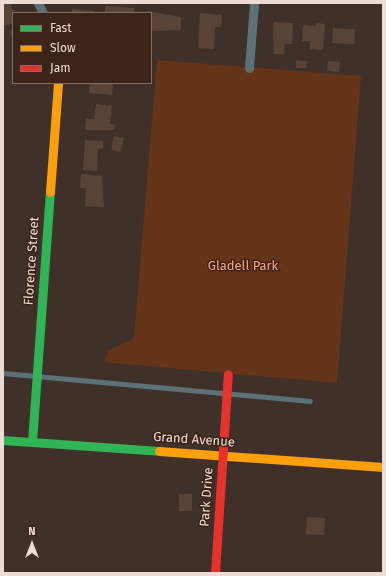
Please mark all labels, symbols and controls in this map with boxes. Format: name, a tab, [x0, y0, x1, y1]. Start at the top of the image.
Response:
legend	[12, 12, 152, 84]
text: Fast	[50, 21, 72, 35]
text: Slow	[50, 41, 76, 55]
text: Jam	[50, 61, 70, 75]
street label: Florence Street	[21, 216, 43, 306]
park label: Gladell Park	[208, 258, 278, 274]
street label: Grand Avenue	[153, 429, 235, 451]
street label: Park Drive	[197, 467, 217, 527]
north arrow	[12, 524, 52, 564]
text: N	[28, 525, 36, 538]

